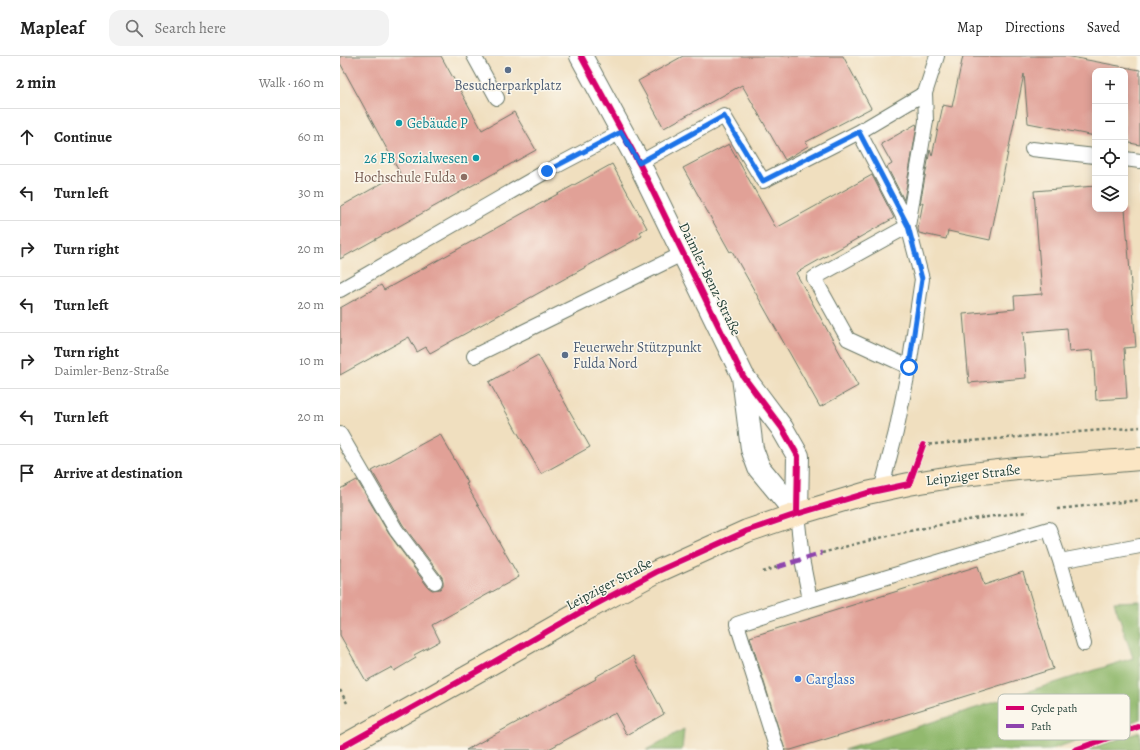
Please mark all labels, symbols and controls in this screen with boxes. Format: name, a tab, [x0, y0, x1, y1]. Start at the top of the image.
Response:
search box	[109, 10, 389, 46]
text: Mapleaf	[20, 15, 85, 41]
icon: search	[123, 17, 145, 39]
text: Search here	[155, 18, 226, 38]
text: Map	[957, 18, 983, 37]
text: Directions	[1005, 18, 1065, 37]
text: Saved	[1087, 18, 1120, 37]
marker: Besucherparkplatz	[503, 65, 513, 75]
map controls	[1092, 68, 1128, 212]
button: +	[1092, 68, 1128, 104]
text: 2 min	[16, 71, 56, 94]
text: Walk · 160 m	[259, 74, 324, 91]
place label: Besucherparkplatz	[454, 76, 562, 95]
button: −	[1092, 104, 1128, 140]
place label: Gebäude P	[407, 114, 468, 133]
marker: Gebäude P	[394, 118, 404, 128]
icon: ahead	[16, 126, 38, 148]
text: Continue	[54, 127, 112, 147]
text: 60 m	[298, 128, 324, 145]
button: locate	[1092, 140, 1128, 176]
place label: 26 FB Sozialwesen	[364, 149, 468, 168]
marker: 26 FB Sozialwesen	[471, 153, 481, 163]
route end	[538, 162, 556, 180]
place label: Hochschule Fulda	[354, 168, 456, 187]
marker: Hochschule Fulda	[459, 172, 469, 182]
button: layers	[1092, 176, 1128, 212]
icon: left	[16, 182, 38, 204]
text: Turn left	[54, 183, 109, 203]
text: 30 m	[298, 184, 324, 201]
street label: Daimler-Benz-Straße	[674, 219, 746, 339]
icon: right	[16, 238, 38, 260]
text: Turn right	[54, 239, 119, 259]
text: 20 m	[298, 240, 324, 257]
icon: left	[16, 294, 38, 316]
text: Turn left	[54, 295, 109, 315]
text: 20 m	[298, 296, 324, 313]
place label: Feuerwehr Stützpunkt Fulda Nord	[573, 338, 702, 373]
text: Turn right	[54, 342, 119, 362]
icon: right	[16, 350, 38, 372]
marker: Feuerwehr Stützpunkt Fulda Nord	[560, 350, 570, 360]
text: 10 m	[299, 352, 324, 369]
route start	[900, 358, 918, 376]
text: Daimler-Benz-Straße	[54, 362, 169, 379]
icon: left	[16, 406, 38, 428]
text: Turn left	[54, 407, 109, 427]
text: 20 m	[298, 408, 324, 425]
street label: Leipziger Straße	[925, 460, 1021, 490]
icon: arrive	[16, 462, 38, 484]
text: Arrive at destination	[54, 463, 183, 483]
street label: Leipziger Straße	[563, 553, 655, 615]
place label: Carglass	[806, 670, 855, 689]
marker: Carglass	[793, 674, 803, 684]
legend	[998, 694, 1130, 740]
text: Cycle path	[1031, 701, 1078, 716]
text: Path	[1031, 719, 1052, 734]

